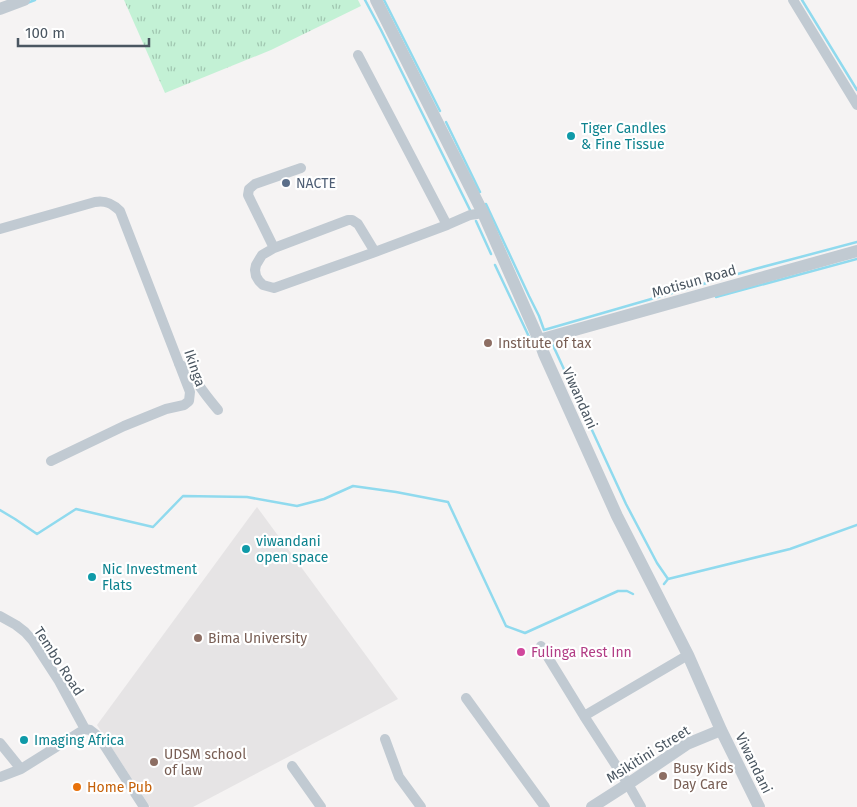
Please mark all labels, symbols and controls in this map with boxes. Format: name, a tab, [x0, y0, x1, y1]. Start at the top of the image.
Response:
scale bar	[18, 15, 149, 47]
text: 100 m	[25, 24, 65, 42]
place label: Tiger Candles & Fine Tissue	[581, 120, 667, 153]
marker: Tiger Candles & Fine Tissue	[565, 130, 577, 142]
place label: NACTE	[296, 175, 336, 192]
marker: NACTE	[280, 177, 292, 189]
street label: Motisun Road	[650, 261, 738, 302]
place label: Institute of tax	[498, 335, 591, 352]
marker: Institute of tax	[482, 337, 494, 349]
street label: Ikinga	[180, 347, 209, 389]
street label: Viwandani	[558, 365, 601, 432]
place label: viwandani open space	[256, 533, 328, 566]
marker: viwandani open space	[240, 543, 252, 555]
place label: Nic Investment Flats	[102, 561, 198, 594]
marker: Nic Investment Flats	[86, 571, 98, 583]
street label: Tembo Road	[30, 624, 87, 699]
place label: Bima University	[208, 630, 307, 647]
marker: Bima University	[192, 632, 204, 644]
place label: Fulinga Rest Inn	[531, 644, 632, 661]
marker: Fulinga Rest Inn	[515, 646, 527, 658]
street label: Msikitini Street	[603, 721, 694, 787]
street label: Viwandani	[732, 730, 776, 796]
place label: Imaging Africa	[34, 732, 124, 749]
marker: Imaging Africa	[18, 734, 30, 746]
place label: UDSM school of law	[164, 746, 246, 779]
marker: UDSM school of law	[148, 756, 160, 768]
place label: Busy Kids Day Care	[673, 760, 734, 793]
marker: Busy Kids Day Care	[657, 770, 669, 782]
place label: Home Pub	[87, 779, 152, 796]
marker: Home Pub	[71, 781, 83, 793]

